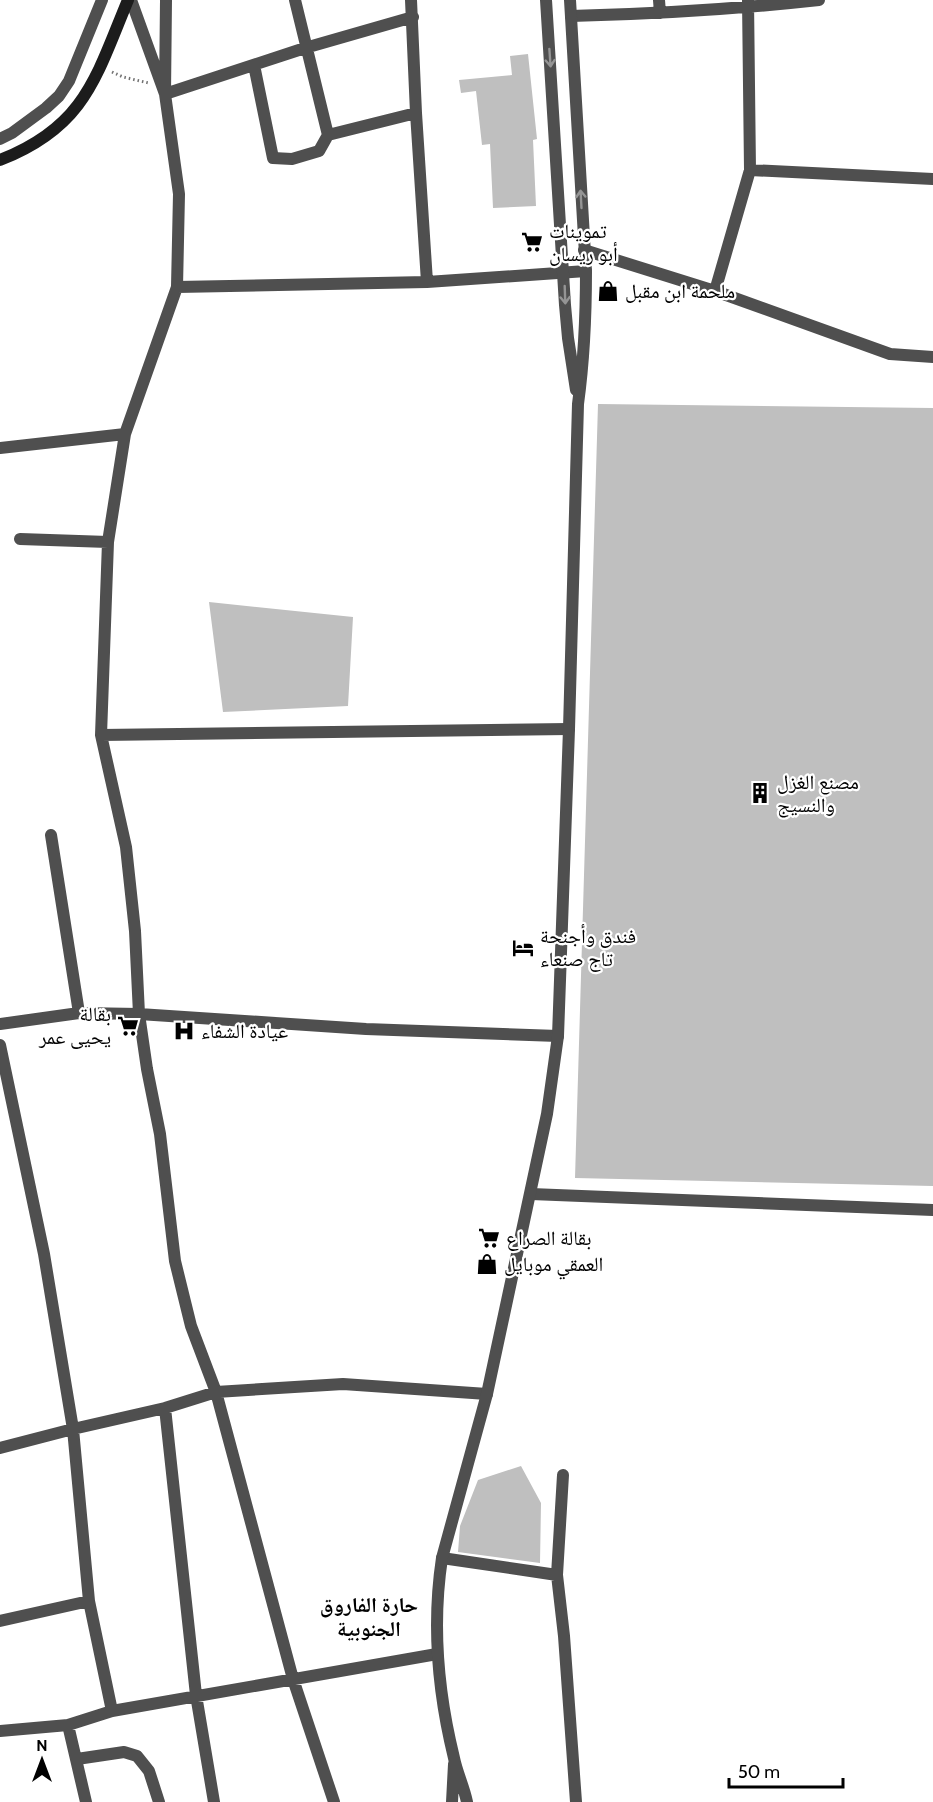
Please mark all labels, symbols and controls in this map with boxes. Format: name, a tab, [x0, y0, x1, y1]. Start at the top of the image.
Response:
one-way arrow	[545, 48, 556, 68]
one-way arrow	[575, 190, 586, 209]
place label: تموينات أبو ريسان	[549, 219, 618, 266]
supermarket icon: تموينات أبو ريسان	[520, 230, 544, 254]
shop icon: ملحمة ابن مقبل	[596, 279, 620, 303]
place label: ملحمة ابن مقبل	[625, 279, 735, 303]
one-way arrow	[559, 284, 571, 304]
place label: مصنع الغزل والنسيج	[777, 770, 859, 818]
building icon: مصنع الغزل والنسيج	[748, 781, 772, 805]
place label: فندق وأجنحة تاج صنعاء	[540, 924, 636, 972]
hotel icon: فندق وأجنحة تاج صنعاء	[511, 936, 535, 960]
place label: بقالة يحيى عمر	[38, 1002, 111, 1049]
supermarket icon: بقالة يحيى عمر	[116, 1014, 140, 1038]
hospital icon: عيادة الشفاء	[172, 1019, 196, 1043]
place label: عيادة الشفاء	[201, 1019, 288, 1043]
supermarket icon: بقالة الصراع	[477, 1226, 501, 1250]
place label: بقالة الصراع	[506, 1226, 592, 1251]
shop icon: العمقي موبايل	[475, 1252, 499, 1276]
place label: العمقي موبايل	[504, 1252, 603, 1280]
district label: حارة الفاروق الجنوبية	[320, 1592, 418, 1641]
north arrow	[12, 1730, 72, 1790]
text: N	[36, 1736, 48, 1755]
scale bar	[729, 1751, 843, 1789]
text: 50 m	[738, 1761, 780, 1783]

